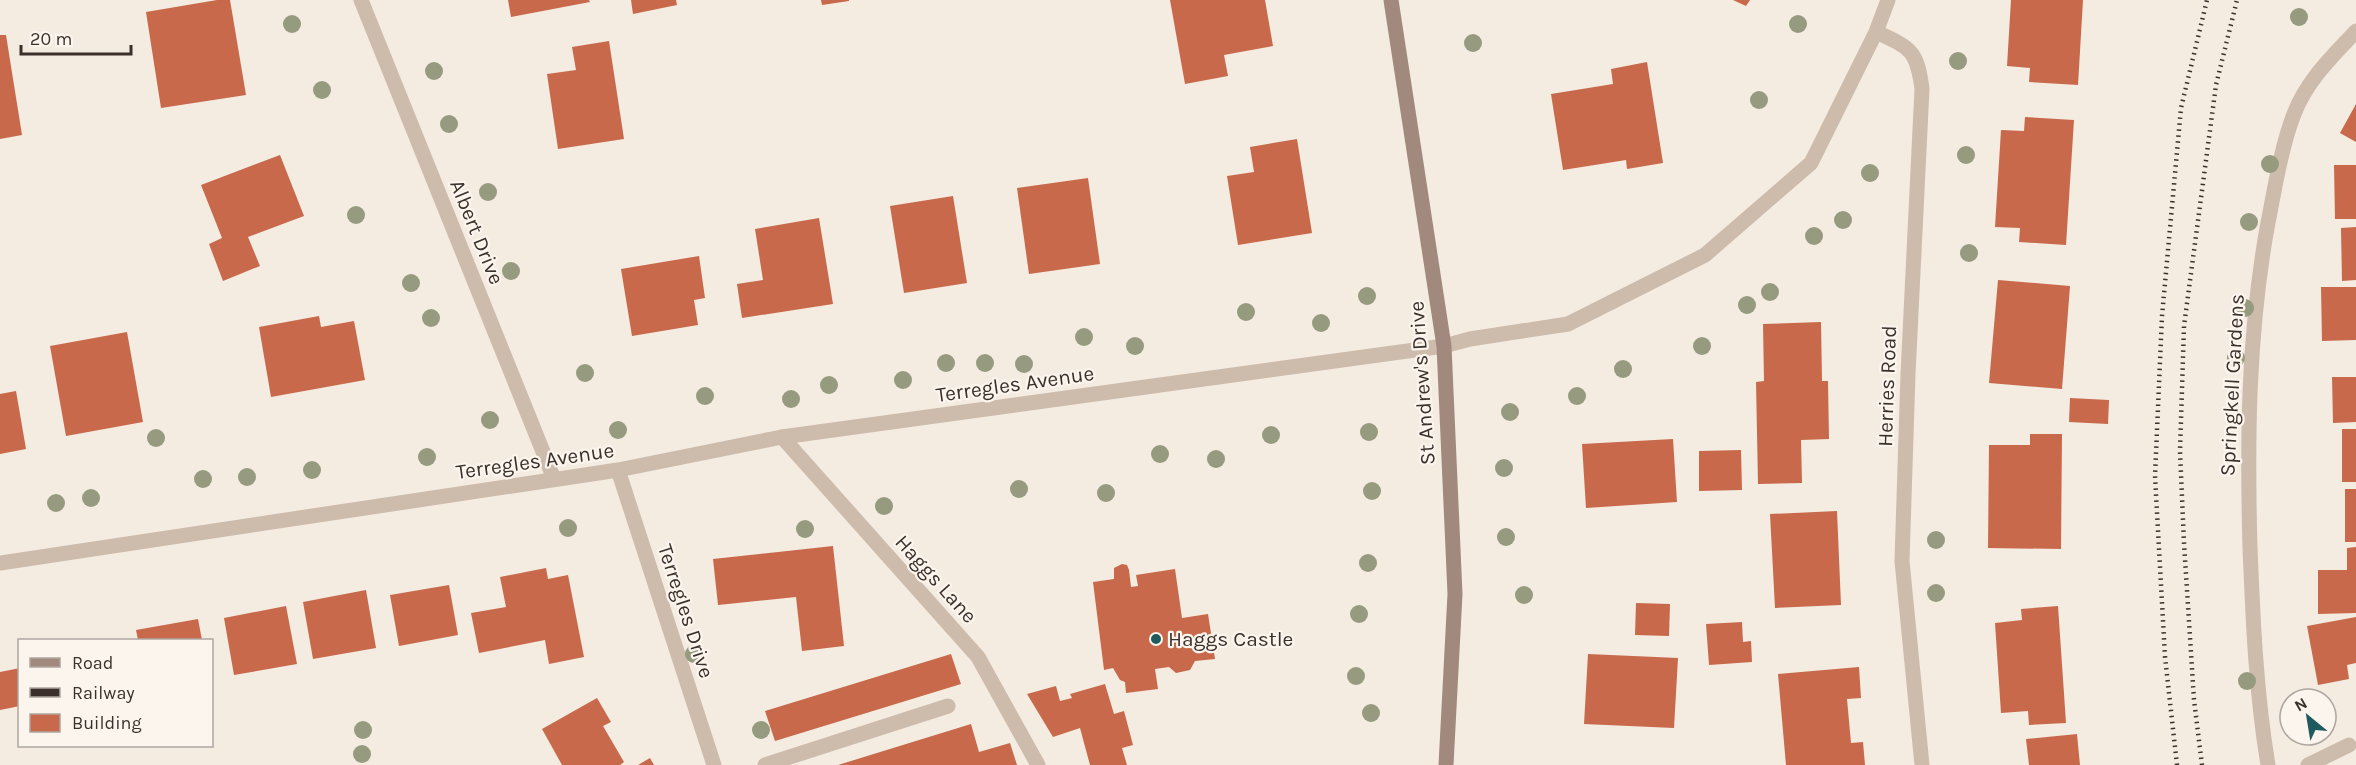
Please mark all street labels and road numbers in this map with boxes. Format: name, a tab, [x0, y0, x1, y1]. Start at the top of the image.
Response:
street label: Albert Drive	[445, 176, 509, 288]
street label: Springkell Gardens	[2215, 293, 2249, 477]
street label: St Andrew's Drive	[1404, 300, 1440, 466]
street label: Herries Road	[1873, 325, 1901, 447]
street label: Terregles Avenue	[934, 361, 1096, 407]
street label: Terregles Avenue	[454, 438, 616, 484]
street label: Haggs Lane	[890, 530, 982, 628]
street label: Terregles Drive	[653, 541, 719, 681]

